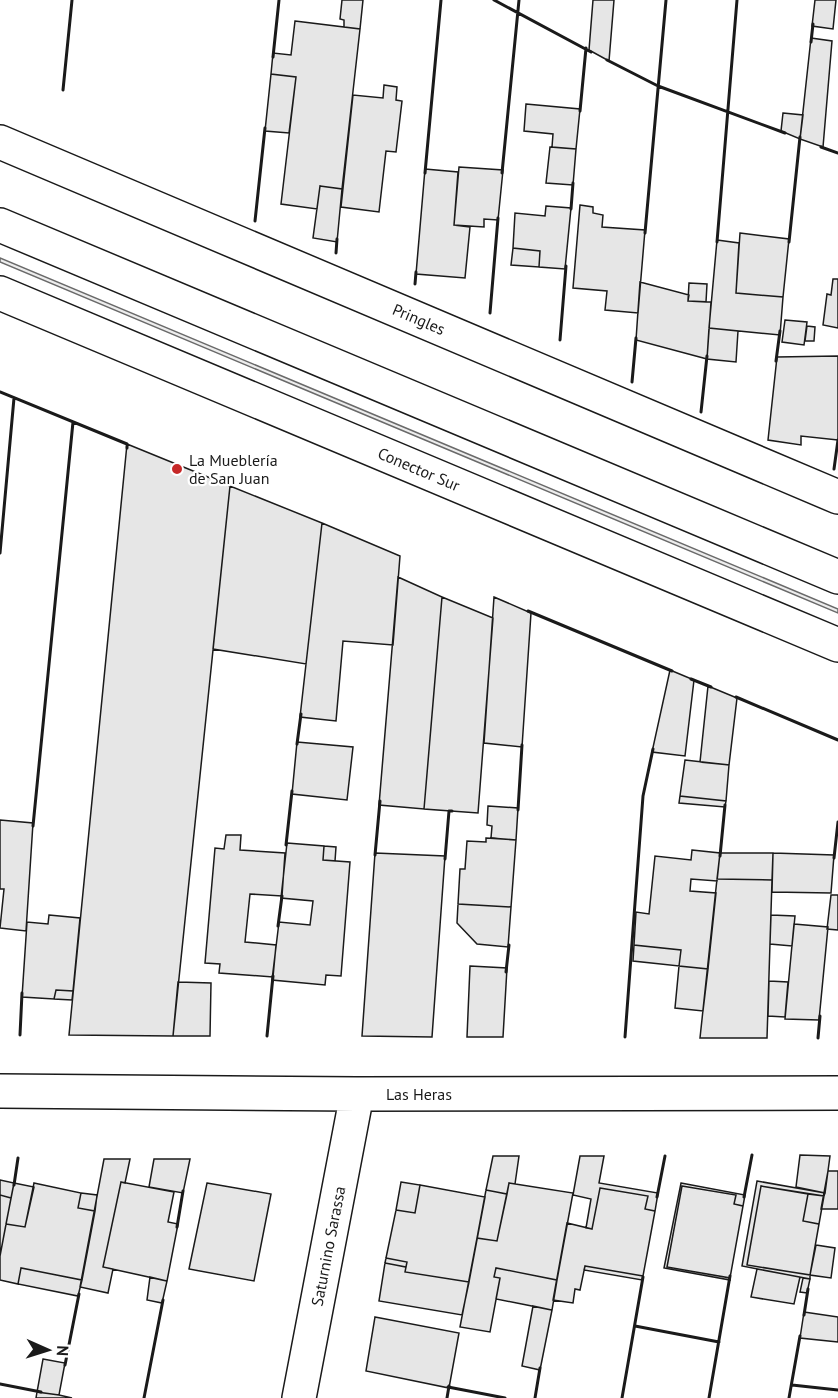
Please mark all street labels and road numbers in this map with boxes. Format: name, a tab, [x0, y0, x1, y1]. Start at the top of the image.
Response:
street label: Pringles	[390, 299, 448, 339]
street label: Conector Sur	[375, 443, 464, 495]
street label: Las Heras	[386, 1084, 452, 1104]
street label: Saturnino Sarassa	[307, 1184, 349, 1308]

